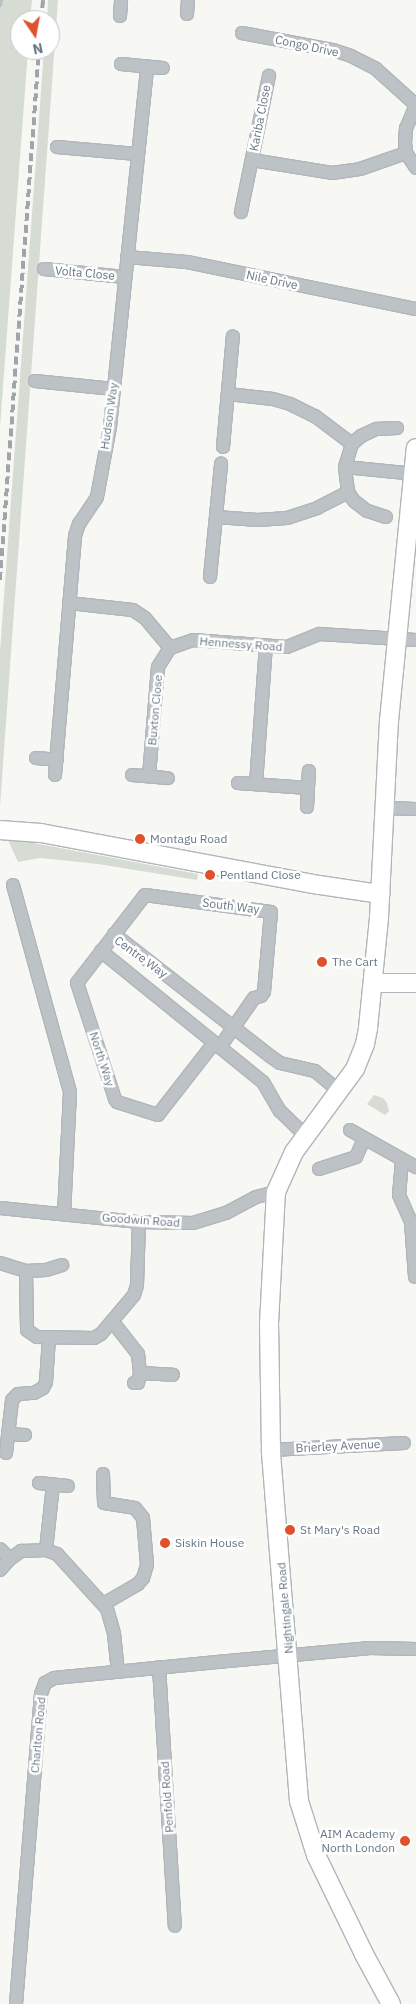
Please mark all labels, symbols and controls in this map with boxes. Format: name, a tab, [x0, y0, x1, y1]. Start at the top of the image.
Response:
north arrow	[10, 10, 60, 60]
street label: Congo Drive	[274, 32, 340, 60]
text: N	[31, 39, 45, 59]
street label: Kariba Close	[247, 84, 273, 152]
street label: Volta Close	[54, 263, 116, 283]
street label: Nile Drive	[245, 268, 299, 292]
street label: Hudson Way	[97, 382, 121, 450]
street label: Hennessy Road	[199, 634, 283, 654]
street label: Buxton Close	[145, 674, 165, 746]
place label: Montagu Road	[150, 832, 227, 846]
marker: Montagu Road	[134, 833, 146, 845]
place label: Pentland Close	[220, 868, 301, 882]
marker: Pentland Close	[204, 869, 216, 881]
street label: South Way	[202, 895, 260, 917]
street label: Centre Way	[112, 933, 170, 981]
place label: The Cart	[332, 955, 378, 969]
marker: The Cart	[316, 956, 328, 968]
street label: North Way	[86, 1030, 118, 1088]
street label: Goodwin Road	[101, 1210, 181, 1230]
street label: Brierley Avenue	[295, 1437, 381, 1455]
place label: St Mary's Road	[300, 1523, 380, 1537]
marker: St Mary's Road	[284, 1524, 296, 1536]
place label: Siskin House	[175, 1536, 244, 1550]
marker: Siskin House	[159, 1537, 171, 1549]
street label: Nightingale Road	[274, 1562, 296, 1654]
street label: Charlton Road	[27, 1696, 49, 1774]
street label: Penfold Road	[157, 1761, 177, 1833]
place label: AIM Academy North London	[320, 1827, 395, 1855]
marker: AIM Academy North London	[399, 1835, 411, 1847]

